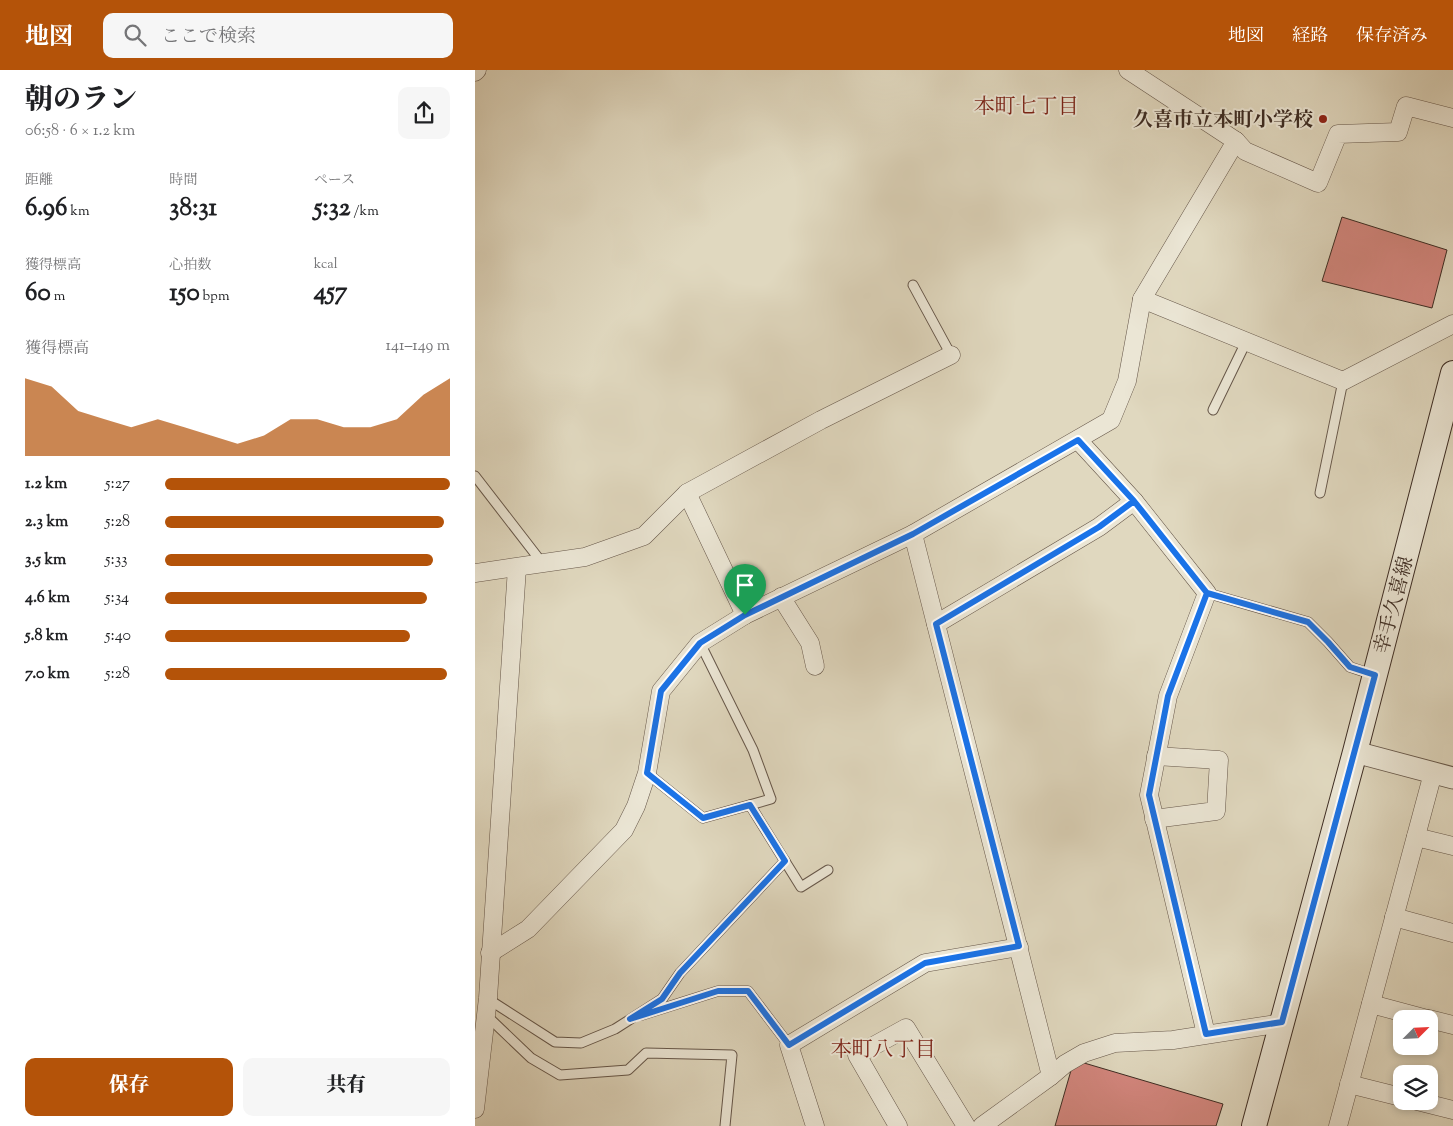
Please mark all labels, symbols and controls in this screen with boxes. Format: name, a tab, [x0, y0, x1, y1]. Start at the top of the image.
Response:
search box	[103, 13, 453, 58]
text: 地図	[25, 21, 73, 55]
icon: search	[121, 21, 149, 49]
text: ここで検索	[161, 24, 256, 51]
text: 地図	[1228, 24, 1264, 50]
text: 経路	[1292, 24, 1328, 50]
text: 保存済み	[1356, 24, 1428, 50]
text: 朝のラン	[25, 81, 137, 121]
button: share	[398, 87, 450, 139]
district label: 本町七丁目	[974, 93, 1079, 123]
place label: 久喜市立本町小学校	[1133, 107, 1313, 136]
marker: 久喜市立本町小学校	[1317, 113, 1329, 125]
text: 06:58 · 6 × 1.2 km	[25, 120, 135, 143]
text: 距離	[25, 171, 53, 191]
text: 時間	[169, 171, 197, 191]
text: ペース	[314, 171, 355, 191]
text: 6.96	[25, 191, 67, 227]
text: 38:31	[169, 191, 217, 227]
text: 5:32	[314, 191, 351, 227]
text: km	[67, 202, 90, 222]
text: /km	[351, 202, 379, 222]
text: kcal	[314, 255, 338, 275]
text: 獲得標高	[25, 256, 81, 276]
text: 心拍数	[169, 256, 211, 276]
text: 457	[314, 275, 347, 311]
text: 60	[25, 276, 51, 312]
text: 150	[169, 276, 200, 312]
text: m	[51, 287, 65, 307]
text: bpm	[200, 287, 229, 307]
text: 141–149 m	[386, 335, 450, 358]
text: 獲得標高	[25, 338, 89, 361]
text: 1.2 km	[25, 473, 67, 496]
text: 5:27	[105, 473, 130, 496]
text: 2.3 km	[25, 511, 68, 534]
text: 5:28	[105, 511, 130, 534]
text: 3.5 km	[25, 549, 66, 572]
text: 5:33	[105, 549, 128, 572]
street label: 幸手久喜線	[1368, 554, 1422, 658]
pin	[724, 564, 766, 615]
icon: arrive	[731, 571, 759, 599]
text: 4.6 km	[25, 587, 70, 610]
text: 5:34	[105, 587, 129, 610]
text: 5.8 km	[25, 625, 68, 648]
text: 5:40	[105, 625, 131, 648]
text: 7.0 km	[25, 663, 70, 686]
text: 5:28	[105, 663, 130, 686]
north arrow	[1393, 1010, 1437, 1055]
map controls	[1393, 1010, 1438, 1110]
district label: 本町八丁目	[831, 1036, 936, 1066]
button: 保存	[25, 1058, 233, 1116]
button: 共有	[243, 1058, 450, 1116]
button: layers	[1393, 1065, 1438, 1110]

